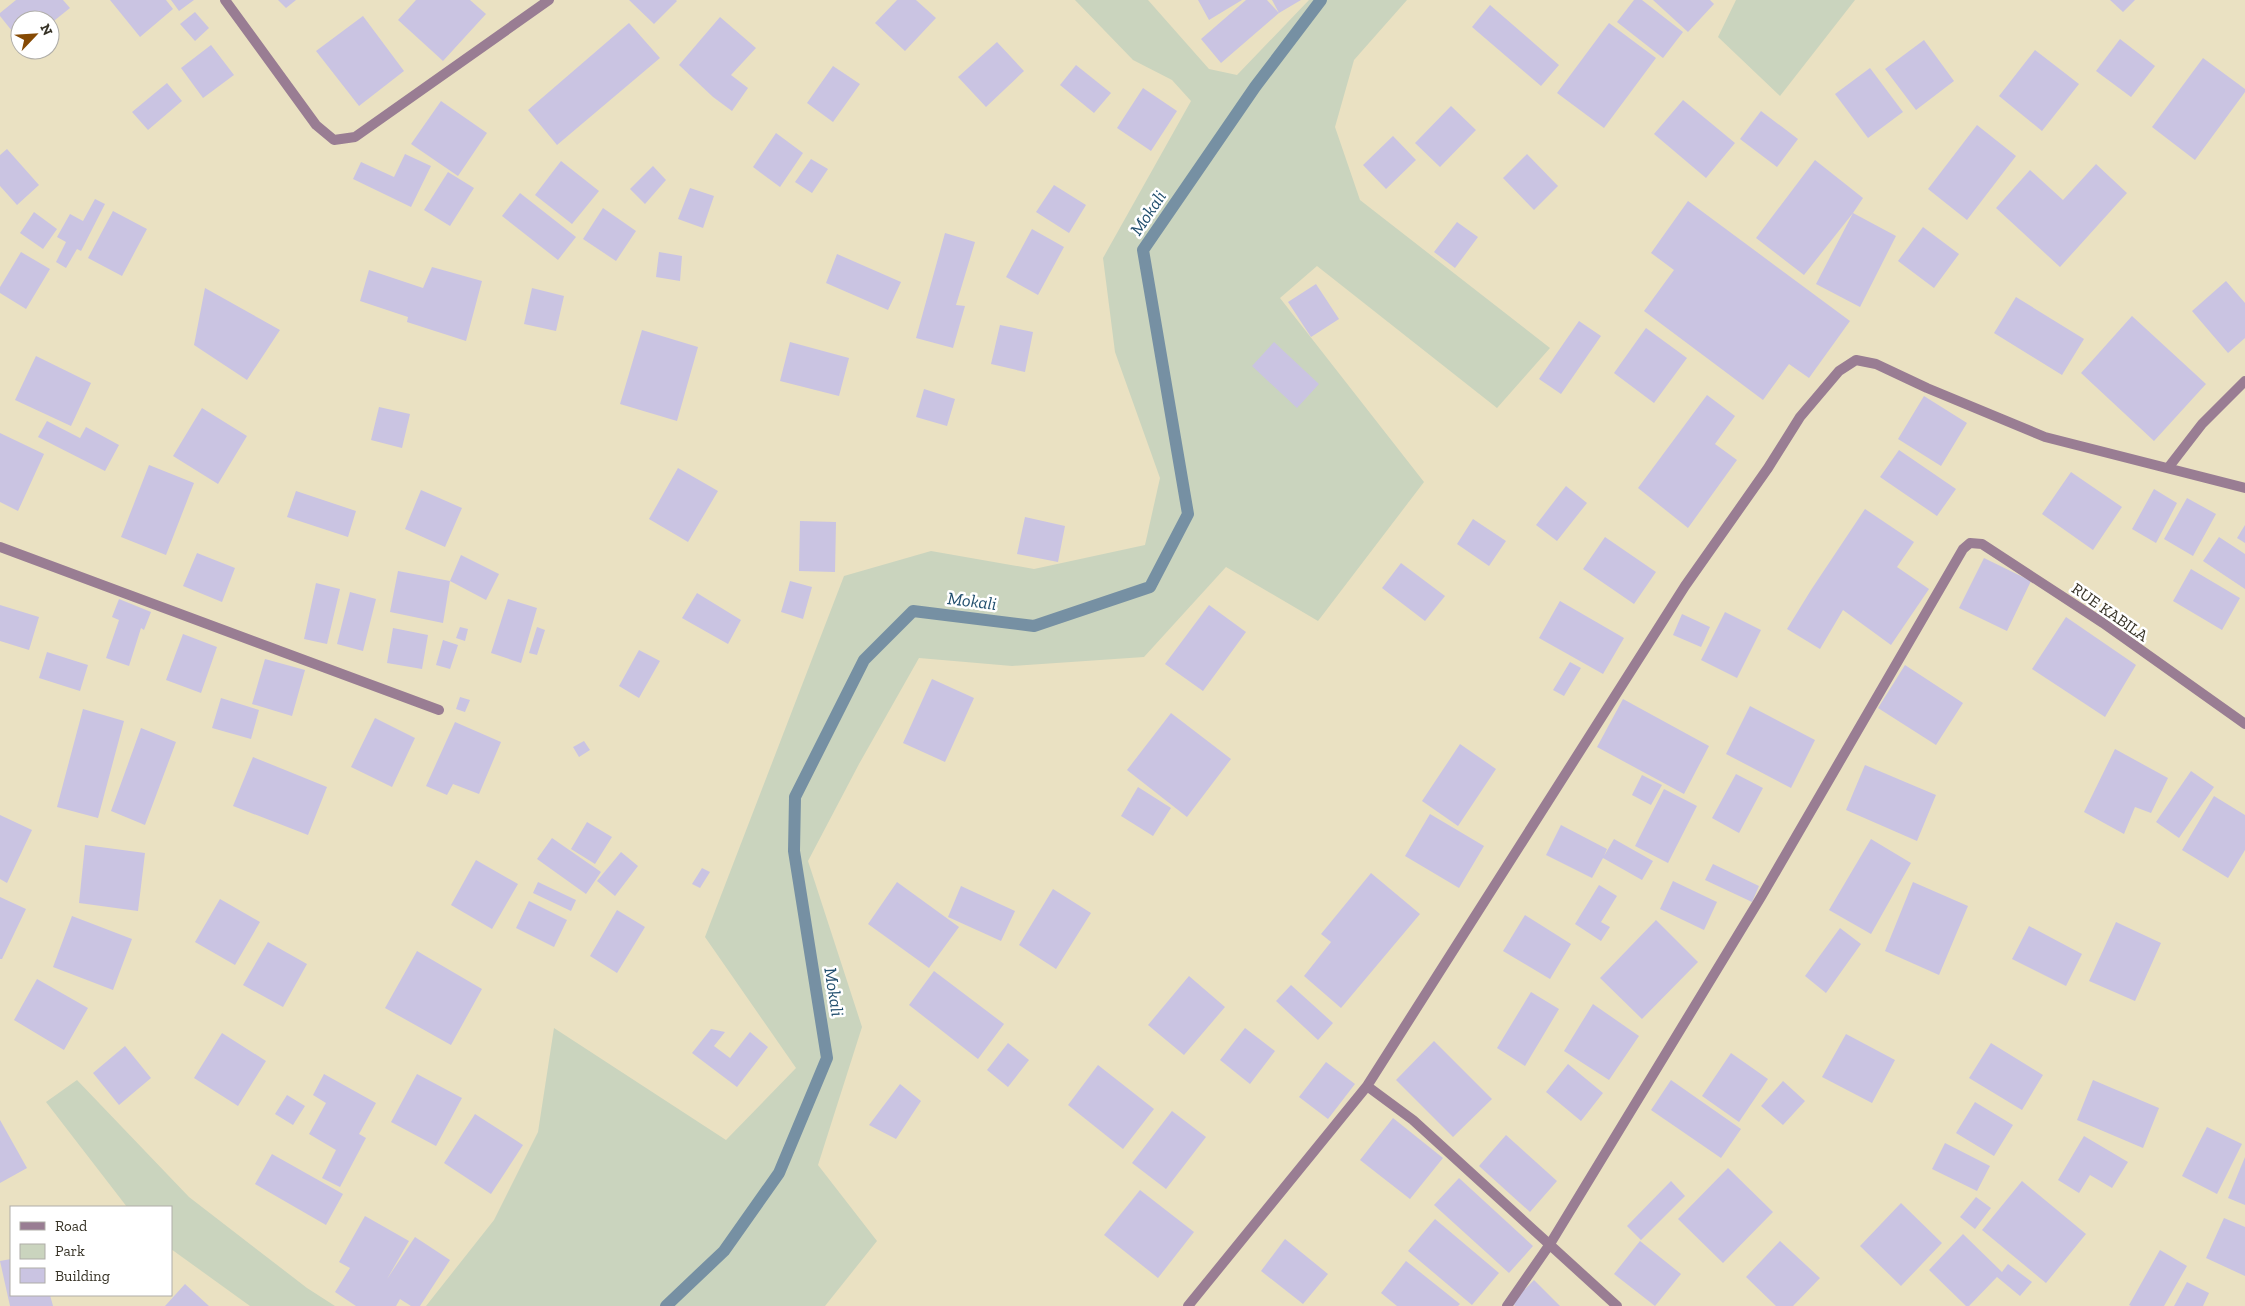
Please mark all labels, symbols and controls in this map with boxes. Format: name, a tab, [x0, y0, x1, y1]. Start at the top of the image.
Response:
north arrow	[10, 10, 60, 60]
text: N	[36, 21, 56, 38]
water label: Mokali	[1125, 186, 1171, 240]
street label: RUE KABILA	[2068, 579, 2152, 646]
water label: Mokali	[946, 587, 998, 615]
water label: Mokali	[819, 966, 849, 1018]
legend	[10, 1206, 172, 1296]
text: Road	[55, 1217, 88, 1235]
text: Park	[55, 1242, 85, 1260]
text: Building	[55, 1267, 110, 1285]

